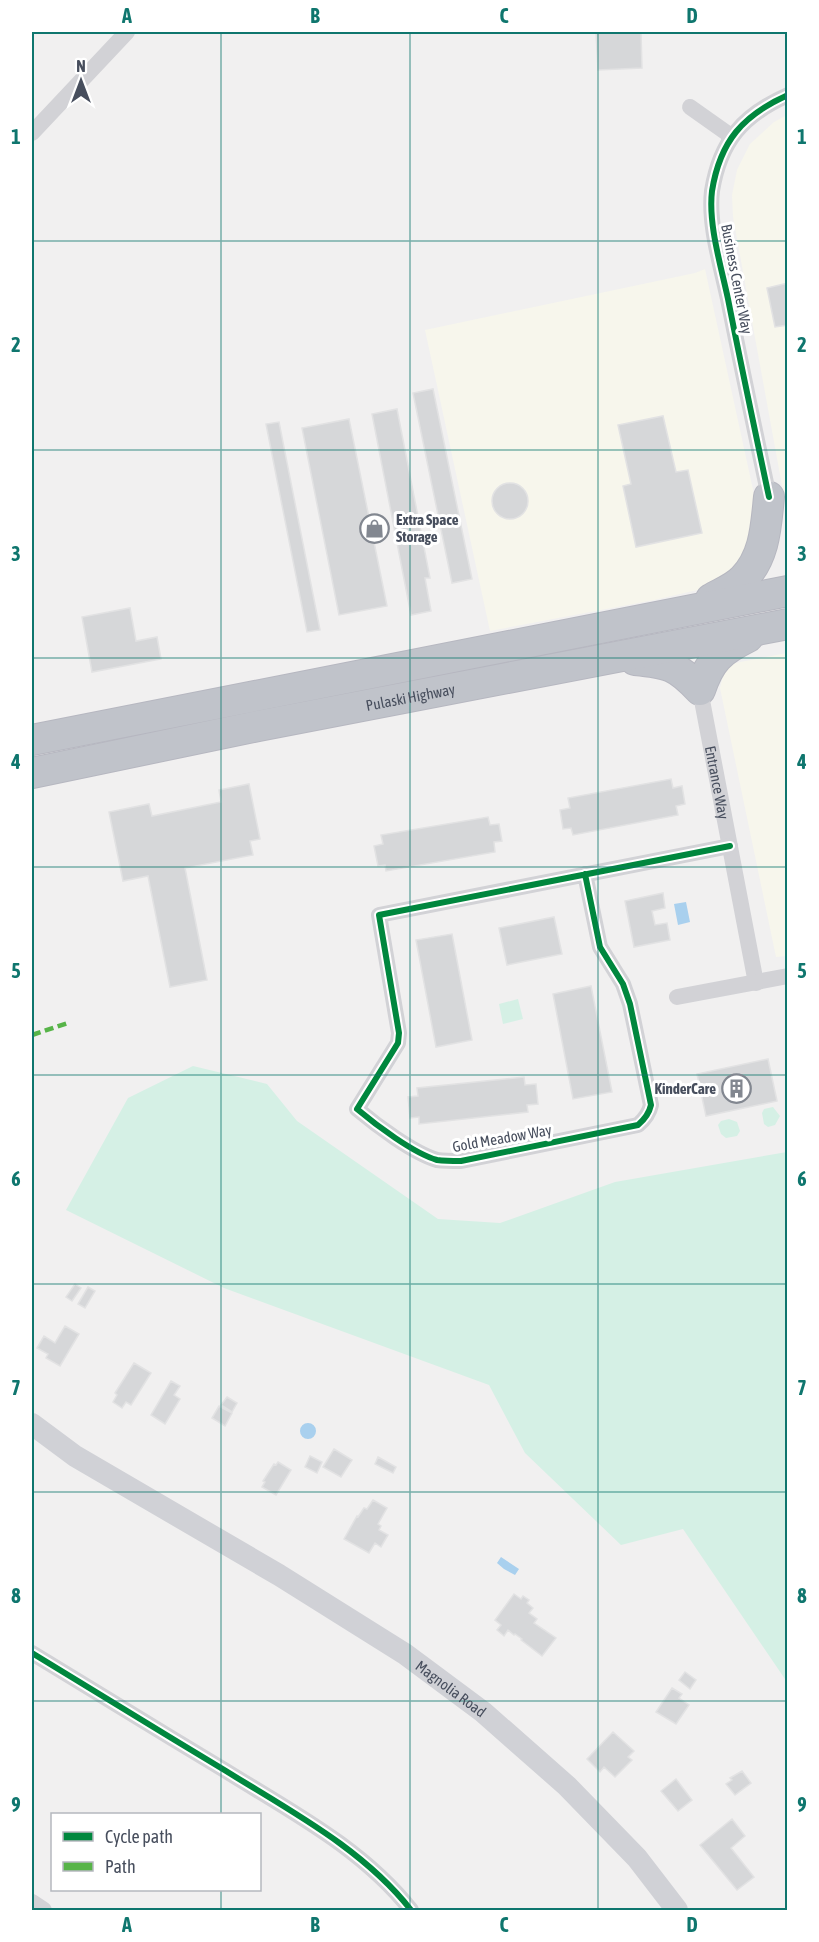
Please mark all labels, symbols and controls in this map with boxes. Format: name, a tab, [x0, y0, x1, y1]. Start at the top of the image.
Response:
text: A	[121, 4, 132, 27]
text: B	[310, 4, 320, 27]
text: C	[500, 4, 509, 27]
text: D	[686, 4, 698, 27]
north arrow	[51, 51, 111, 111]
text: N	[76, 57, 86, 75]
text: 1	[11, 125, 21, 148]
text: 1	[797, 125, 807, 148]
street label: Business Center Way	[718, 223, 756, 335]
text: 2	[11, 333, 21, 356]
text: 2	[797, 333, 807, 356]
place label: Extra Space Storage	[396, 511, 459, 545]
shop icon: Extra Space Storage	[359, 512, 391, 544]
text: 3	[11, 542, 21, 565]
text: 3	[797, 542, 807, 565]
street label: Pulaski Highway	[364, 680, 456, 714]
street label: Entrance Way	[702, 744, 733, 820]
text: 4	[10, 750, 21, 773]
text: 4	[796, 750, 807, 773]
text: 5	[11, 959, 21, 982]
text: 5	[797, 959, 807, 982]
building icon: KinderCare	[721, 1072, 753, 1104]
place label: KinderCare	[655, 1080, 716, 1097]
street label: Gold Meadow Way	[451, 1121, 553, 1155]
text: 6	[11, 1167, 21, 1190]
text: 6	[797, 1167, 807, 1190]
text: 7	[11, 1376, 21, 1399]
text: 7	[797, 1376, 807, 1399]
text: 8	[11, 1584, 21, 1607]
text: 8	[797, 1584, 807, 1607]
street label: Magnolia Road	[413, 1657, 490, 1720]
text: 9	[11, 1793, 21, 1816]
text: 9	[797, 1793, 807, 1816]
legend	[51, 1813, 261, 1891]
text: Cycle path	[105, 1826, 173, 1847]
text: Path	[105, 1856, 136, 1877]
text: A	[121, 1913, 132, 1936]
text: B	[310, 1913, 320, 1936]
text: C	[500, 1913, 509, 1936]
text: D	[686, 1913, 698, 1936]

